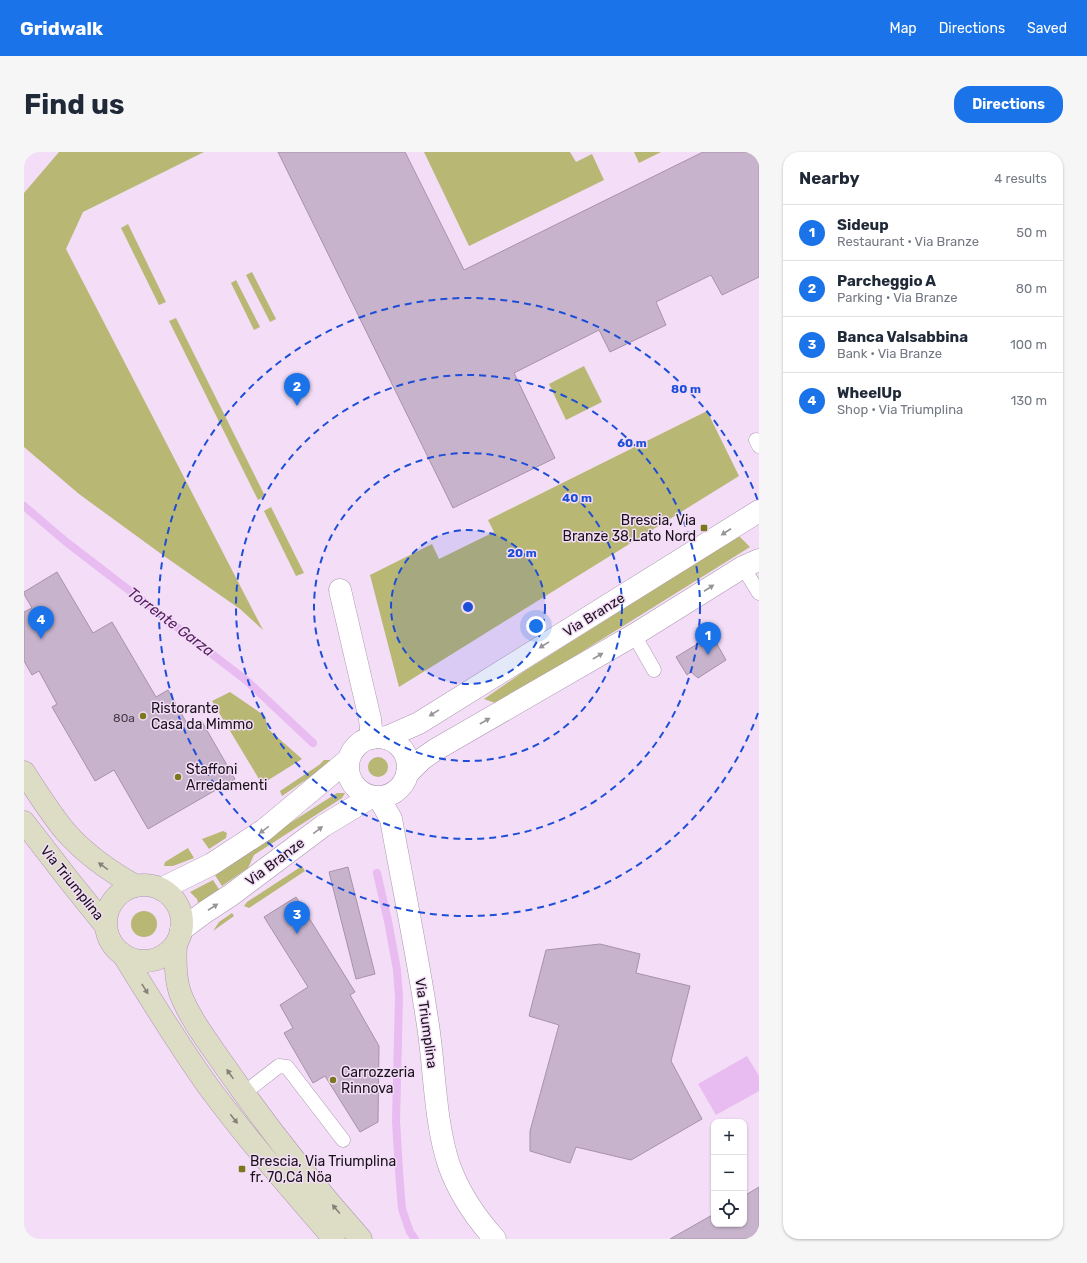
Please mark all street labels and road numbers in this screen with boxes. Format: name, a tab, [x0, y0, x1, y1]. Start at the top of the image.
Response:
street label: Via Branze	[560, 589, 628, 641]
street label: Via Branze	[242, 834, 308, 890]
street label: Via Triumplina	[37, 842, 107, 924]
street label: Via Triumplina	[411, 977, 441, 1069]

